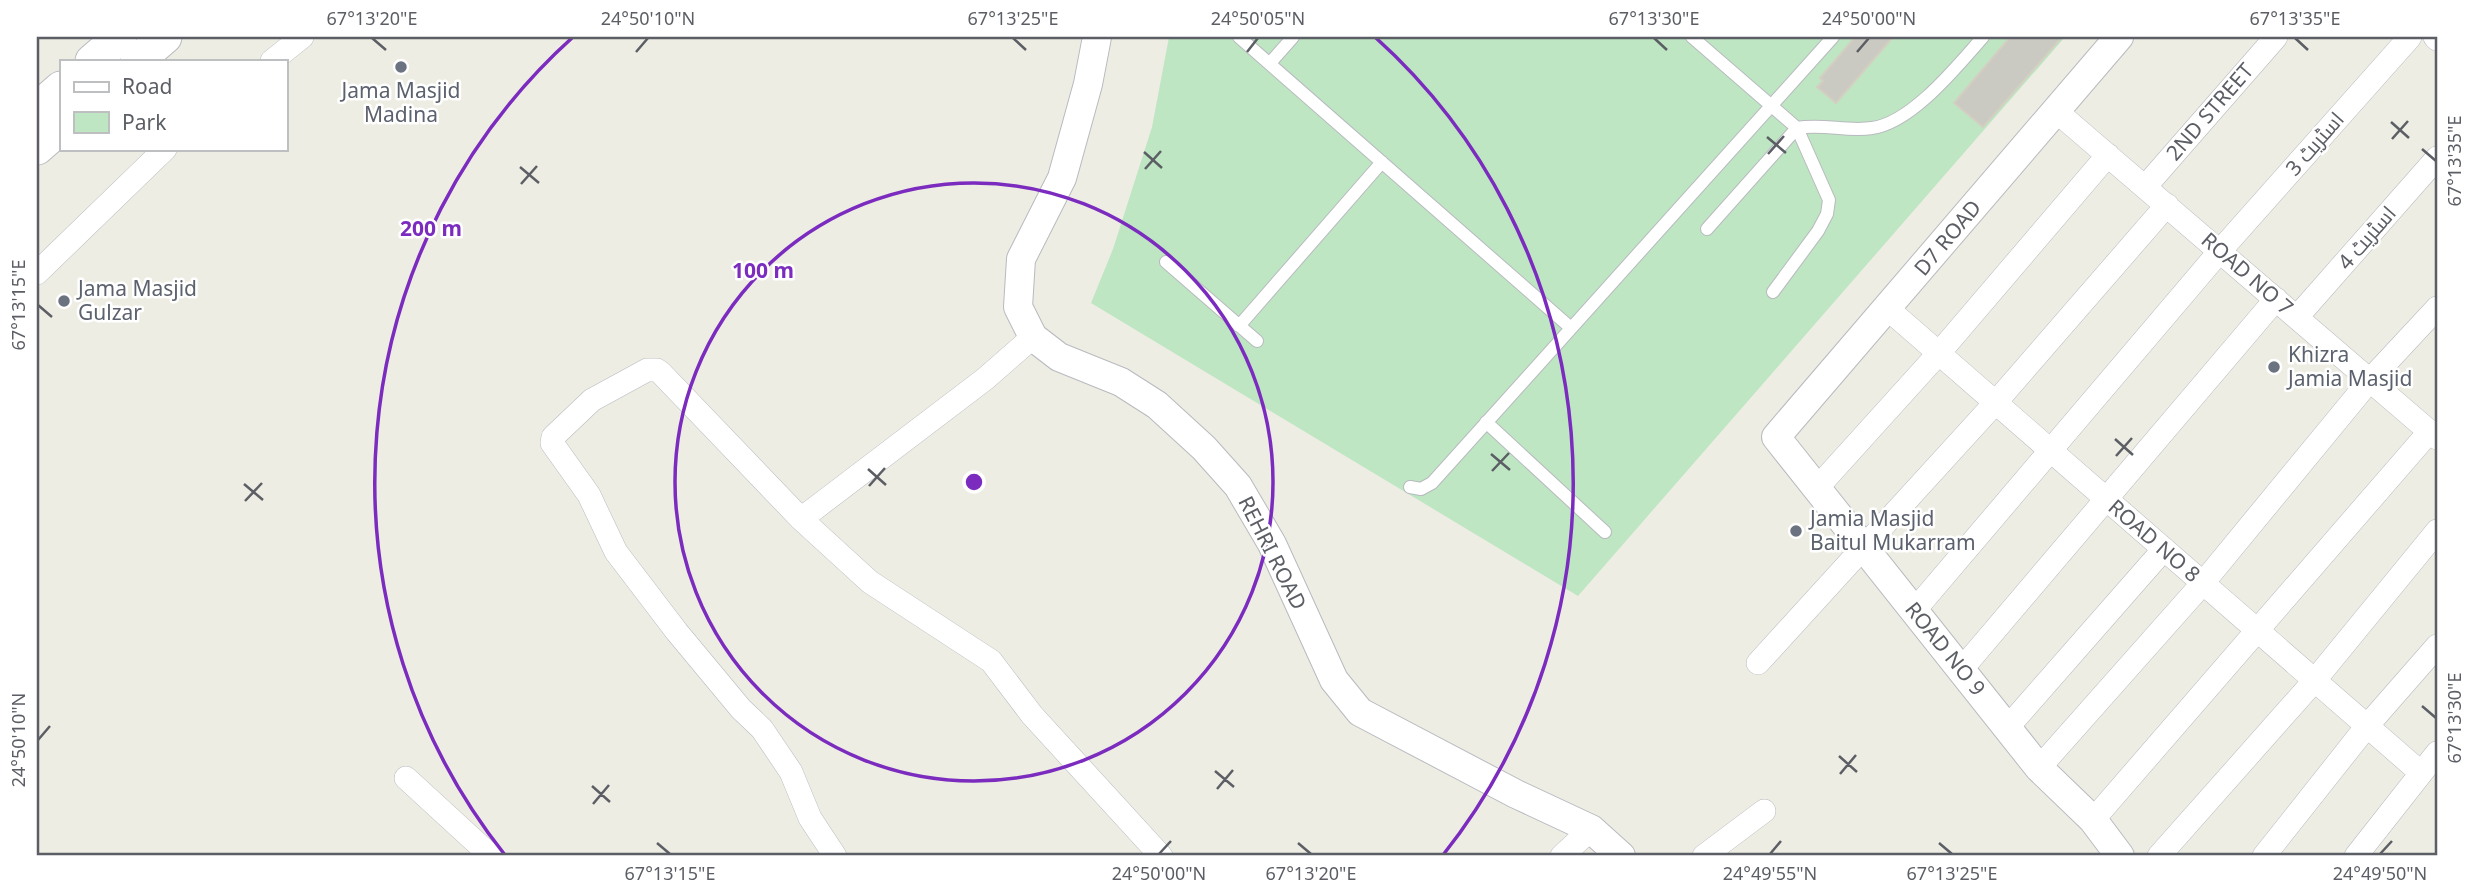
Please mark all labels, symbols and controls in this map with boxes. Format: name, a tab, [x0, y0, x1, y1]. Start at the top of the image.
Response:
text: 67°13'20"E	[327, 6, 417, 30]
text: 24°50'10"N	[601, 6, 695, 30]
text: 67°13'25"E	[968, 6, 1058, 30]
text: 24°50'05"N	[1211, 6, 1305, 30]
text: 67°13'30"E	[1609, 6, 1699, 30]
text: 24°50'00"N	[1822, 6, 1916, 30]
text: 67°13'35"E	[2250, 6, 2340, 30]
street label: 2ND STREET	[2159, 57, 2259, 166]
marker: Jama Masjid Madina	[393, 59, 409, 75]
legend	[60, 60, 287, 150]
text: Road	[122, 72, 172, 100]
place label: Jama Masjid Madina	[339, 76, 461, 128]
street label: اسٹریٹ 3	[2279, 106, 2350, 181]
text: Park	[122, 108, 167, 136]
text: 67°13'35"E	[2442, 116, 2466, 206]
street label: D7 ROAD	[1907, 194, 1987, 281]
street label: اسٹریٹ 4	[2331, 200, 2402, 275]
text: 200 m	[400, 214, 462, 242]
street label: ROAD NO 7	[2196, 226, 2300, 321]
text: 100 m	[732, 256, 794, 284]
text: 67°13'15"E	[6, 260, 30, 350]
place label: Jama Masjid Gulzar	[76, 274, 197, 326]
marker: Jama Masjid Gulzar	[56, 293, 72, 309]
place label: Khizra Jamia Masjid	[2286, 340, 2412, 392]
marker: Khizra Jamia Masjid	[2266, 359, 2282, 375]
centre of rings	[962, 470, 986, 494]
street label: REHRI ROAD	[1232, 491, 1313, 614]
street label: ROAD NO 8	[2103, 493, 2207, 588]
place label: Jamia Masjid Baitul Mukarram	[1808, 504, 1976, 556]
marker: Jamia Masjid Baitul Mukarram	[1788, 523, 1804, 539]
street label: ROAD NO 9	[1899, 596, 1992, 701]
text: 67°13'30"E	[2442, 673, 2466, 763]
text: 24°50'10"N	[6, 693, 30, 787]
text: 67°13'15"E	[625, 861, 715, 885]
text: 24°50'00"N	[1112, 861, 1206, 885]
text: 67°13'20"E	[1266, 861, 1356, 885]
text: 24°49'55"N	[1723, 861, 1817, 885]
text: 67°13'25"E	[1907, 861, 1997, 885]
text: 24°49'50"N	[2333, 861, 2427, 885]

